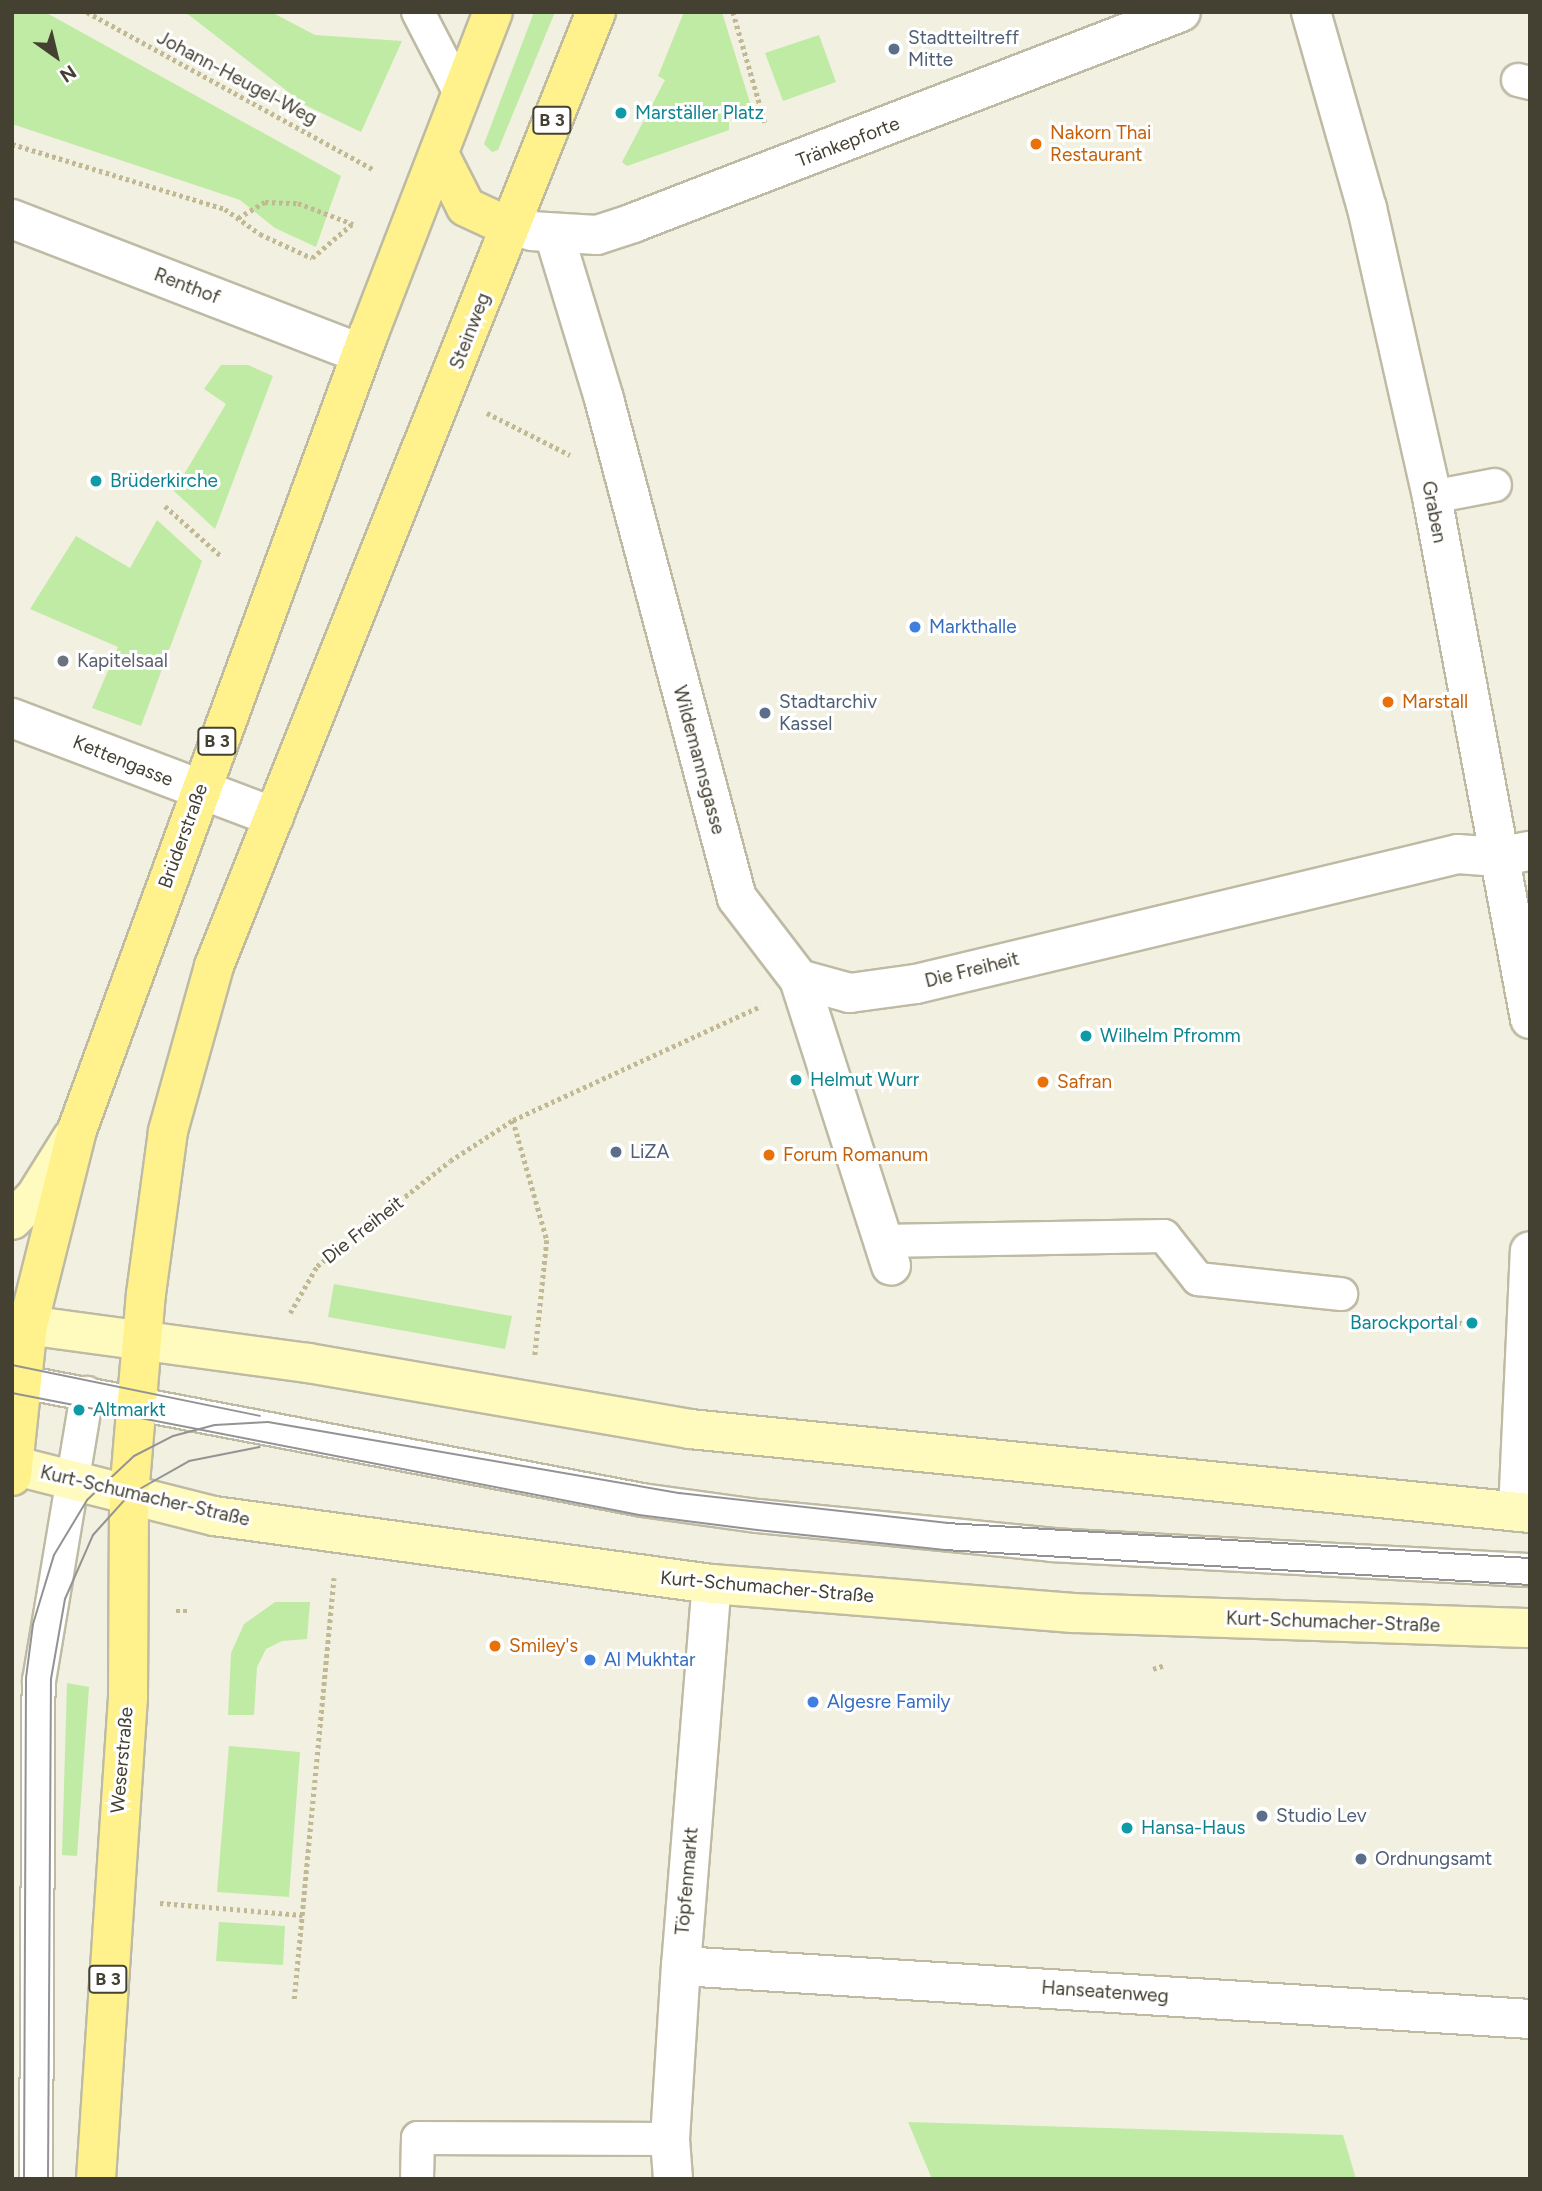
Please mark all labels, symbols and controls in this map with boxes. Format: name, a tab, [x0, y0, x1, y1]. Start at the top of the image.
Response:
north arrow	[21, 21, 91, 91]
street label: Johann-Heugel-Weg	[153, 26, 321, 130]
place label: Stadtteiltreff Mitte	[908, 27, 1019, 71]
marker: Stadtteiltreff Mitte	[886, 41, 902, 57]
text: N	[56, 60, 81, 87]
place label: Marställer Platz	[635, 102, 764, 124]
marker: Marställer Platz	[613, 105, 629, 121]
road number: B 3	[531, 106, 573, 134]
street label: Tränkepforte	[793, 112, 903, 172]
place label: Nakorn Thai Restaurant	[1050, 122, 1151, 166]
marker: Nakorn Thai Restaurant	[1028, 136, 1044, 152]
street label: Renthof	[151, 263, 223, 309]
street label: Steinweg	[445, 289, 495, 373]
place label: Brüderkirche	[110, 470, 218, 492]
marker: Brüderkirche	[88, 473, 104, 489]
street label: Graben	[1417, 479, 1451, 545]
place label: Markthalle	[929, 616, 1017, 638]
marker: Markthalle	[907, 619, 923, 635]
place label: Kapitelsaal	[77, 650, 168, 672]
marker: Kapitelsaal	[55, 653, 71, 669]
street label: Wildemannsgasse	[668, 683, 730, 837]
place label: Stadtarchiv Kassel	[779, 691, 877, 735]
place label: Marstall	[1402, 691, 1468, 713]
marker: Marstall	[1380, 694, 1396, 710]
marker: Stadtarchiv Kassel	[757, 705, 773, 721]
road number: B 3	[196, 726, 238, 756]
street label: Kettengasse	[70, 731, 176, 791]
street label: Brüderstraße	[154, 781, 212, 891]
street label: Die Freiheit	[922, 947, 1022, 993]
place label: Wilhelm Pfromm	[1100, 1025, 1241, 1047]
marker: Wilhelm Pfromm	[1078, 1028, 1094, 1044]
place label: Helmut Wurr	[810, 1069, 919, 1091]
place label: Safran	[1057, 1071, 1112, 1093]
marker: Helmut Wurr	[788, 1072, 804, 1088]
marker: Safran	[1035, 1074, 1051, 1090]
place label: LiZA	[630, 1141, 669, 1163]
marker: LiZA	[608, 1144, 624, 1160]
place label: Forum Romanum	[783, 1144, 928, 1166]
marker: Forum Romanum	[761, 1147, 777, 1163]
street label: Die Freiheit	[318, 1191, 408, 1269]
place label: Barockportal	[1350, 1312, 1458, 1334]
marker: Barockportal	[1464, 1315, 1480, 1331]
place label: Altmarkt	[93, 1399, 166, 1421]
marker: Altmarkt	[71, 1402, 87, 1418]
street label: Kurt-Schumacher-Straße	[38, 1461, 252, 1531]
street label: Kurt-Schumacher-Straße	[659, 1566, 875, 1608]
street label: Kurt-Schumacher-Straße	[1225, 1607, 1441, 1637]
place label: Smiley's	[509, 1635, 578, 1657]
marker: Smiley's	[487, 1638, 503, 1654]
place label: Al Mukhtar	[604, 1649, 695, 1671]
marker: Al Mukhtar	[582, 1652, 598, 1668]
place label: Algesre Family	[827, 1691, 951, 1713]
marker: Algesre Family	[805, 1694, 821, 1710]
street label: Weserstraße	[106, 1706, 138, 1814]
place label: Studio Lev	[1276, 1805, 1367, 1827]
marker: Studio Lev	[1254, 1808, 1270, 1824]
place label: Hansa-Haus	[1141, 1817, 1245, 1839]
marker: Hansa-Haus	[1119, 1820, 1135, 1836]
street label: Töpfenmarkt	[671, 1826, 703, 1936]
place label: Ordnungsamt	[1375, 1848, 1492, 1870]
marker: Ordnungsamt	[1353, 1851, 1369, 1867]
road number: B 3	[87, 1965, 129, 1994]
street label: Hanseatenweg	[1041, 1976, 1169, 2008]

